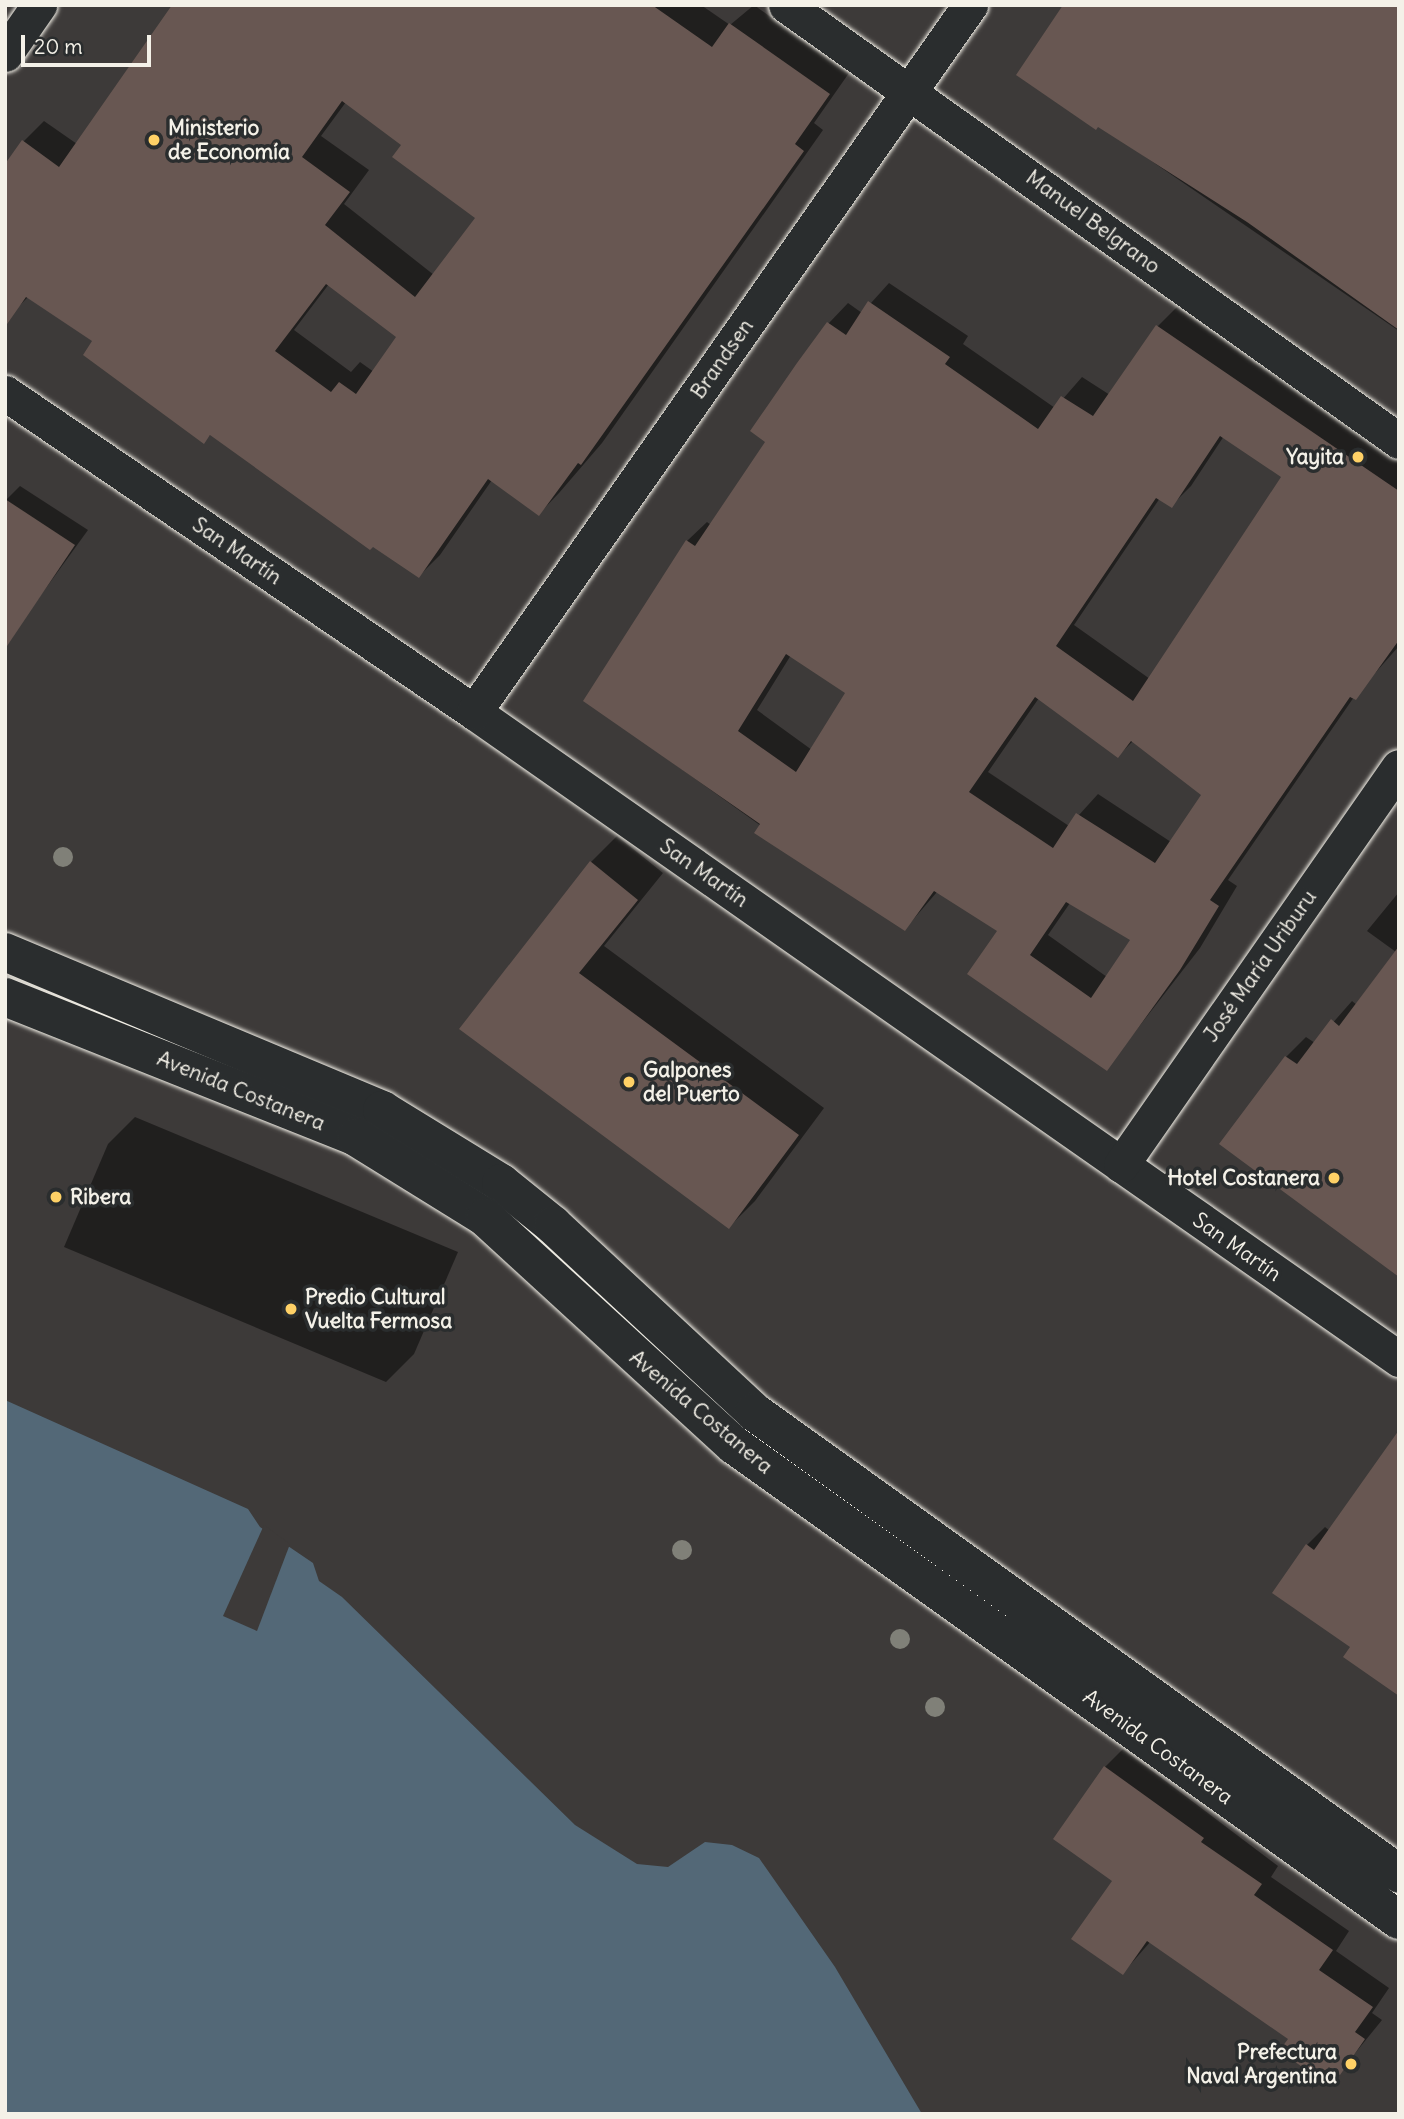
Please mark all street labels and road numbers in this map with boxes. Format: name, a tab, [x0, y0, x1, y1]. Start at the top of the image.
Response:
street label: Manuel Belgrano	[1021, 165, 1165, 279]
street label: Brandsen	[685, 314, 759, 404]
street label: San Martín	[188, 512, 286, 590]
street label: San Martín	[655, 833, 753, 913]
street label: José María Uriburu	[1198, 885, 1322, 1047]
street label: Avenida Costanera	[153, 1046, 329, 1136]
street label: San Martín	[1188, 1207, 1286, 1287]
street label: Avenida Costanera	[624, 1345, 778, 1479]
street label: Avenida Costanera	[1078, 1684, 1238, 1810]

